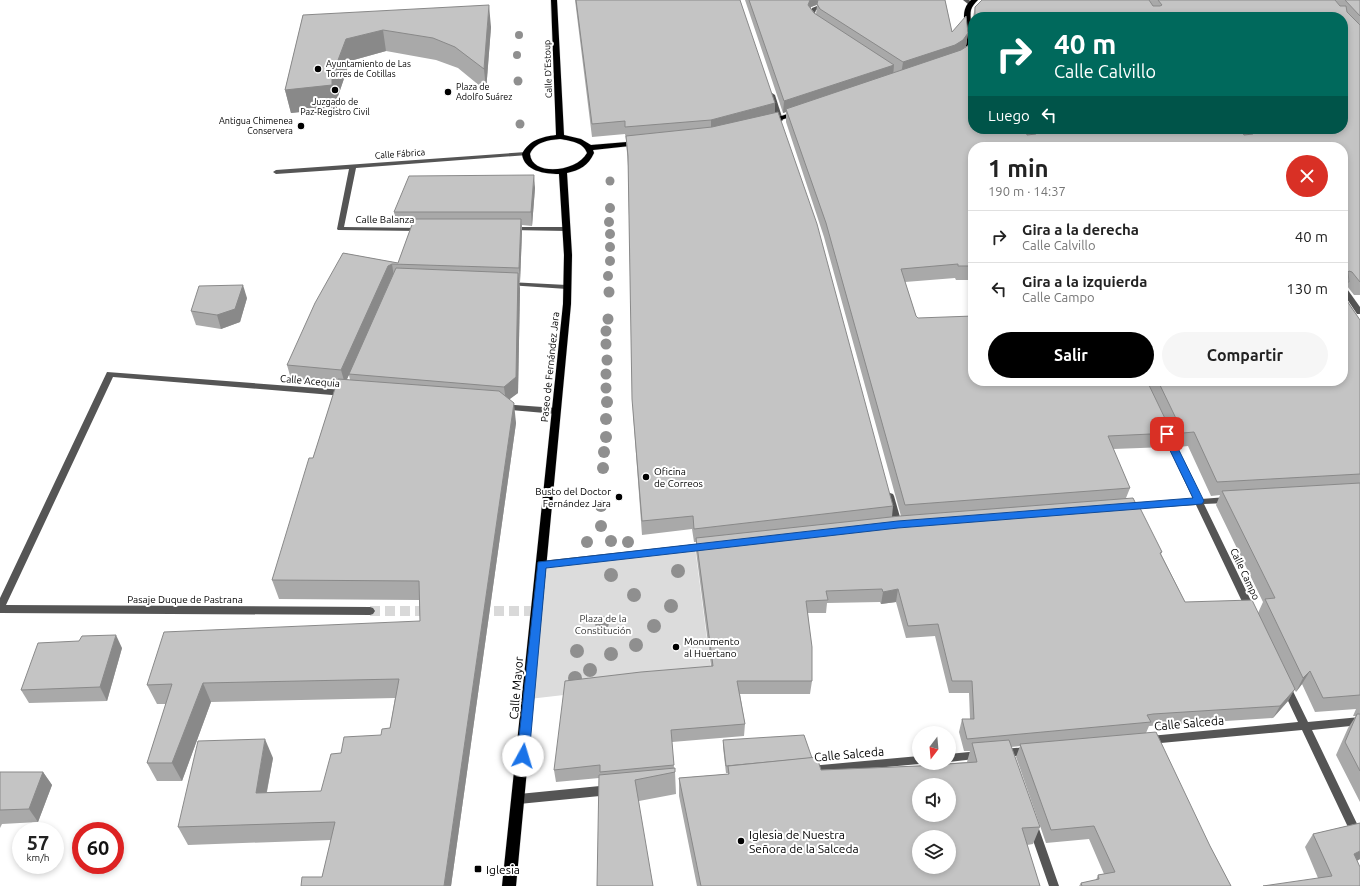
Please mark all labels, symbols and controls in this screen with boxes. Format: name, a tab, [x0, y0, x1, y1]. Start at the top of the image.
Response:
icon: right	[988, 28, 1040, 80]
text: 40 m	[1054, 28, 1116, 59]
street label: Calle D'Estoup	[542, 40, 554, 98]
place label: Ayuntamiento de Las Torres de Cotillas	[326, 59, 411, 79]
text: Calle Calvillo	[1054, 61, 1156, 81]
marker: Ayuntamiento de Las Torres de Cotillas	[313, 64, 323, 74]
place label: Plaza de Adolfo Suárez	[456, 82, 512, 102]
marker: Juzgado de Paz-Registro Civil	[330, 85, 340, 95]
marker: Plaza de Adolfo Suárez	[443, 87, 453, 97]
place label: Juzgado de Paz-Registro Civil	[300, 97, 370, 117]
icon: left	[1038, 104, 1060, 126]
text: Luego	[988, 107, 1030, 124]
place label: Antigua Chimenea Conservera	[219, 116, 293, 136]
marker: Antigua Chimenea Conservera	[296, 121, 306, 131]
street label: Calle Fábrica	[374, 147, 426, 161]
text: 1 min	[988, 155, 1049, 182]
button: close	[1286, 155, 1328, 197]
text: 190 m · 14:37	[988, 184, 1066, 198]
street label: Calle Balanza	[355, 214, 415, 225]
text: Gira a la derecha	[1022, 221, 1139, 238]
icon: right	[988, 226, 1010, 248]
text: 40 m	[1295, 228, 1328, 245]
text: Calle Calvillo	[1022, 238, 1096, 252]
text: Gira a la izquierda	[1022, 273, 1148, 290]
icon: left	[988, 278, 1010, 300]
text: 130 m	[1286, 280, 1328, 297]
text: Calle Campo	[1022, 290, 1095, 304]
street label: Paseo de Fernández Jara	[539, 311, 561, 423]
button: Salir	[988, 332, 1154, 378]
button: Compartir	[1162, 332, 1328, 378]
street label: Calle Acequia	[280, 373, 340, 389]
pin	[1150, 417, 1184, 451]
icon: arrive	[1156, 423, 1178, 445]
place label: Oficina de Correos	[654, 466, 703, 489]
marker: Oficina de Correos	[641, 472, 651, 482]
place label: Busto del Doctor Fernández Jara	[535, 486, 611, 509]
marker: Busto del Doctor Fernández Jara	[614, 492, 624, 502]
street label: Calle Campo	[1228, 546, 1262, 602]
street label: Pasaje Duque de Pastrana	[127, 594, 243, 605]
park label: Plaza de la Constitución	[575, 613, 631, 636]
place label: Monumento al Huertano	[684, 636, 740, 659]
marker: Monumento al Huertano	[671, 642, 681, 652]
street label: Calle Mayor	[507, 656, 525, 720]
street label: Calle Salceda	[1153, 713, 1225, 733]
north arrow	[912, 726, 956, 770]
map controls	[912, 726, 956, 874]
position arrow	[502, 735, 544, 777]
street label: Calle Salceda	[813, 744, 885, 764]
button: sound	[912, 778, 956, 822]
speed limit sign: 60	[72, 822, 124, 874]
place label: Iglesia de Nuestra Señora de la Salceda	[749, 828, 859, 855]
button: layers	[912, 830, 956, 874]
text: 57	[27, 831, 49, 854]
marker: Iglesia de Nuestra Señora de la Salceda	[736, 836, 746, 846]
text: km/h	[26, 852, 50, 863]
place label: Iglesia	[486, 863, 520, 876]
marker: Iglesia	[473, 864, 483, 874]

